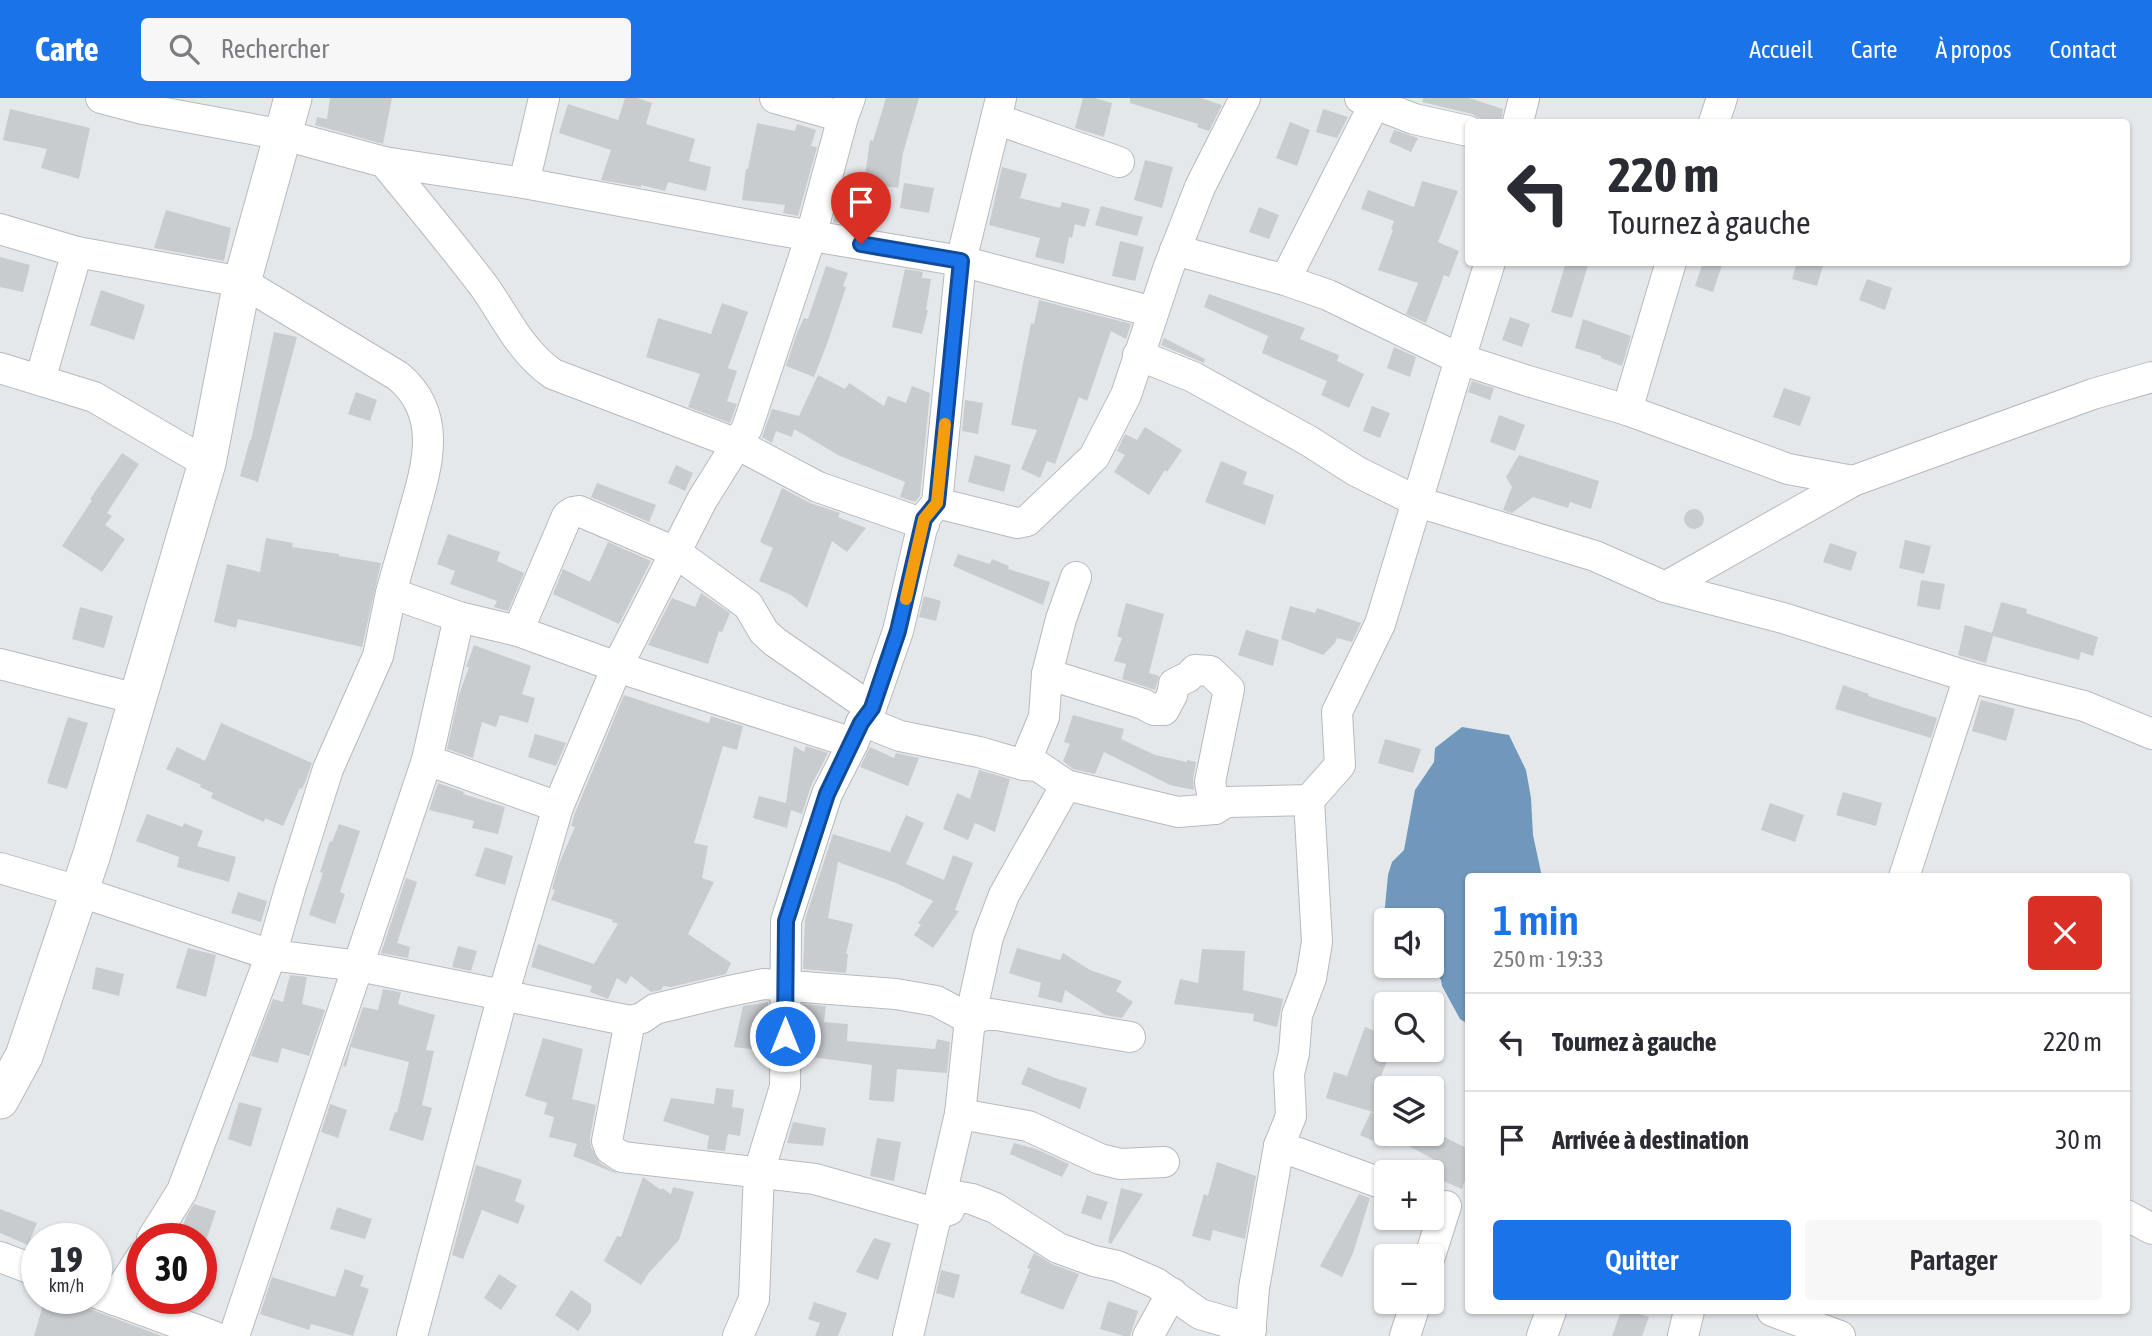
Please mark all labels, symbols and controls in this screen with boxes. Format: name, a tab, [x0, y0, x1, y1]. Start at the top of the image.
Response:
search box	[141, 18, 631, 81]
text: Carte	[35, 30, 99, 68]
icon: search	[165, 30, 203, 68]
text: Rechercher	[221, 34, 329, 64]
text: Accueil	[1749, 36, 1813, 63]
text: Carte	[1851, 36, 1897, 63]
text: À propos	[1935, 36, 2011, 63]
text: Contact	[2049, 36, 2117, 63]
text: 220 m	[1608, 146, 1719, 202]
icon: left	[1493, 147, 1584, 238]
pin	[831, 172, 891, 244]
icon: arrive	[842, 183, 880, 221]
text: Tournez à gauche	[1608, 204, 1811, 241]
text: 1 min	[1493, 896, 1579, 944]
button: close	[2028, 896, 2102, 970]
map controls	[1374, 908, 1444, 1314]
button: sound	[1374, 908, 1444, 978]
text: 250 m · 19:33	[1493, 946, 1604, 972]
button: search	[1374, 992, 1444, 1062]
position arrow	[748, 999, 822, 1073]
icon: left	[1493, 1023, 1531, 1061]
text: Tournez à gauche	[1552, 1027, 1717, 1057]
text: 220 m	[2043, 1027, 2102, 1057]
button: layers	[1374, 1076, 1444, 1146]
icon: arrive	[1493, 1121, 1531, 1159]
text: Arrivée à destination	[1552, 1125, 1749, 1155]
text: 30 m	[2055, 1125, 2102, 1155]
button: +	[1374, 1160, 1444, 1230]
button: Quitter	[1493, 1220, 1791, 1300]
button: Partager	[1805, 1220, 2102, 1300]
speed limit sign: 30	[126, 1223, 217, 1314]
text: 19	[50, 1239, 83, 1279]
button: −	[1374, 1244, 1444, 1314]
text: km/h	[49, 1275, 84, 1296]

